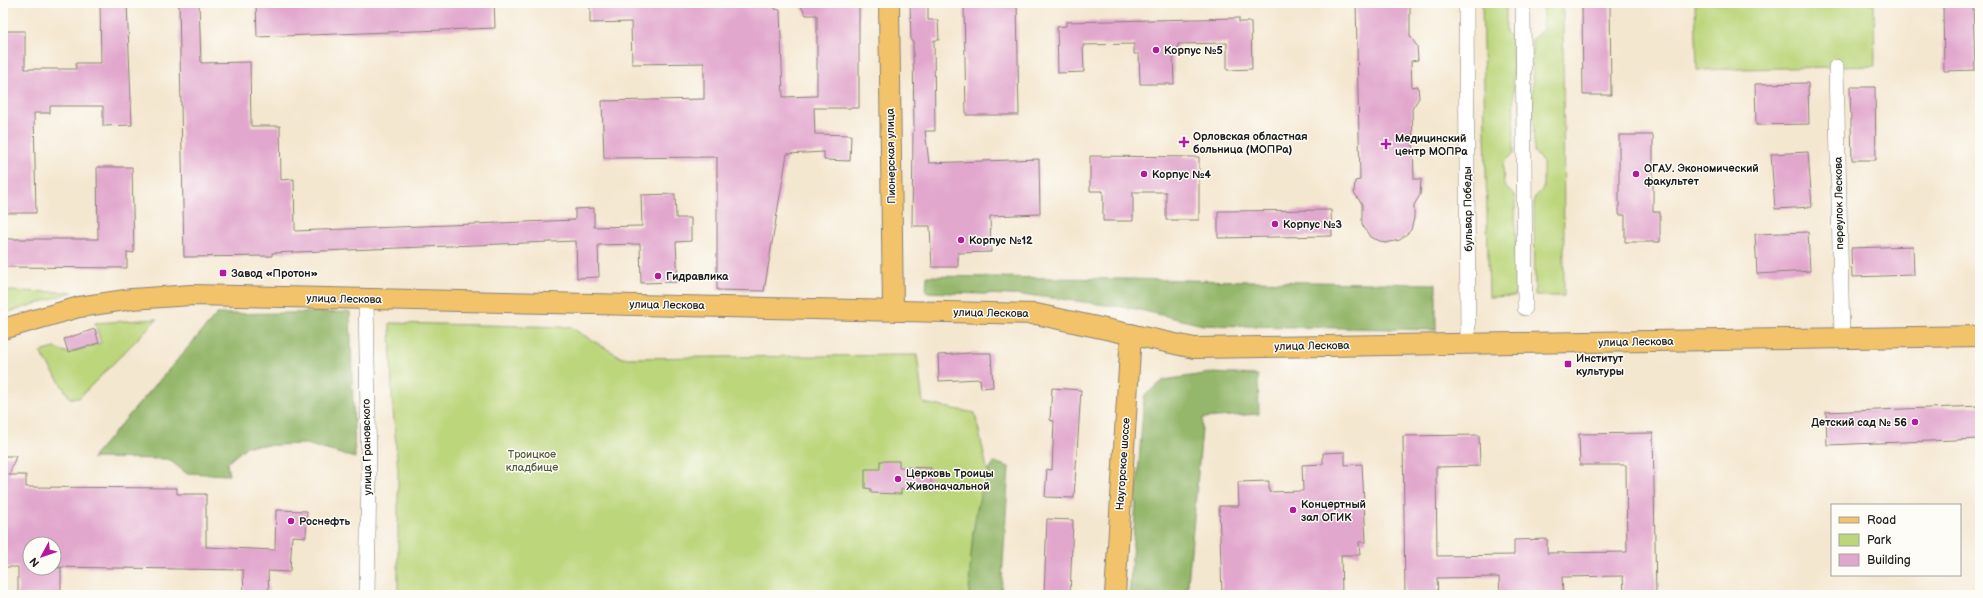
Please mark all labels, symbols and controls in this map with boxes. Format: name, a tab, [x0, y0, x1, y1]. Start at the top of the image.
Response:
place label: Корпус №5	[1164, 44, 1223, 57]
marker: Корпус №5	[1151, 45, 1161, 55]
street label: Пионерская улица	[884, 108, 898, 204]
place label: Орловская областная больница (МОПРа)	[1193, 130, 1308, 156]
place label: Медицинский центр МОПРа	[1395, 132, 1468, 158]
marker: Орловская областная больница (МОПРа)	[1178, 136, 1190, 148]
marker: Медицинский центр МОПРа	[1380, 138, 1392, 150]
street label: переулок Лескова	[1832, 156, 1846, 250]
place label: ОГАУ. Экономический факультет	[1644, 162, 1759, 188]
street label: бульвар Победы	[1461, 166, 1475, 252]
place label: Корпус №4	[1152, 168, 1211, 181]
marker: Корпус №4	[1139, 169, 1149, 179]
marker: ОГАУ. Экономический факультет	[1631, 169, 1641, 179]
place label: Корпус №3	[1283, 218, 1342, 231]
marker: Корпус №3	[1270, 219, 1280, 229]
place label: Корпус №12	[969, 234, 1033, 247]
marker: Корпус №12	[956, 235, 966, 245]
place label: Завод «Протон»	[231, 267, 318, 280]
marker: Завод «Протон»	[218, 268, 228, 278]
place label: Гидравлика	[666, 270, 729, 283]
marker: Гидравлика	[653, 271, 663, 281]
street label: улица Лескова	[306, 292, 382, 306]
street label: улица Лескова	[629, 298, 705, 312]
street label: улица Лескова	[953, 306, 1029, 320]
street label: улица Лескова	[1598, 335, 1674, 349]
street label: улица Лескова	[1274, 339, 1350, 353]
place label: Институт культуры	[1576, 352, 1624, 378]
marker: Институт культуры	[1563, 359, 1573, 369]
street label: улица Грановского	[360, 398, 374, 495]
place label: Детский сад № 56	[1811, 416, 1907, 429]
street label: Наугорское шоссе	[1113, 417, 1133, 511]
marker: Детский сад № 56	[1910, 417, 1920, 427]
park label: Троицкое кладбище	[506, 448, 558, 474]
place label: Церковь Троицы Живоначальной	[906, 467, 994, 493]
marker: Церковь Троицы Живоначальной	[893, 474, 903, 484]
place label: Концертный зал ОГИК	[1301, 498, 1366, 524]
legend	[1831, 504, 1961, 576]
marker: Концертный зал ОГИК	[1288, 505, 1298, 515]
text: Road	[1867, 513, 1896, 528]
place label: Роснефть	[299, 515, 350, 528]
marker: Роснефть	[286, 516, 296, 526]
text: Park	[1867, 533, 1891, 548]
north arrow	[22, 536, 62, 576]
text: Building	[1867, 553, 1911, 568]
text: N	[27, 555, 42, 569]

